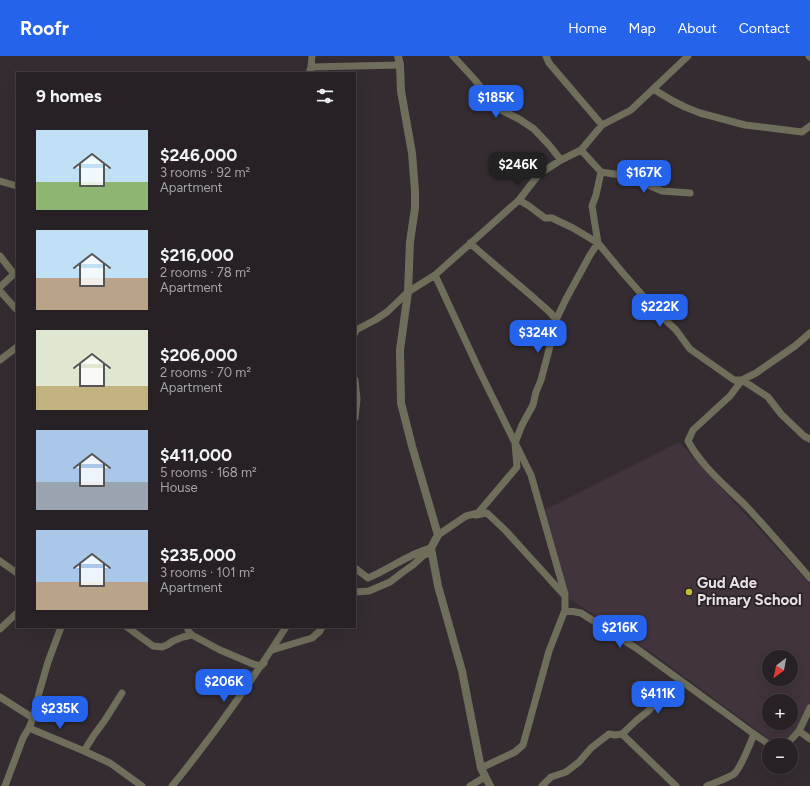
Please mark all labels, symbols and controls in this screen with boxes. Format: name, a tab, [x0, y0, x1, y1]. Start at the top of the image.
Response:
text: Roofr	[20, 17, 69, 40]
text: Home	[568, 20, 607, 37]
text: Map	[629, 20, 656, 37]
text: About	[678, 20, 717, 37]
text: Contact	[739, 20, 790, 37]
icon: filters	[314, 85, 336, 107]
pin: $185K	[468, 85, 524, 119]
text: 9 homes	[36, 86, 102, 106]
text: $185K	[478, 90, 514, 105]
text: $246,000	[160, 145, 237, 165]
icon: home	[68, 146, 116, 194]
pin: $246K	[490, 152, 546, 186]
text: $246K	[498, 157, 538, 172]
pin: $167K	[616, 160, 672, 194]
text: 3 rooms · 92 m²	[160, 165, 250, 180]
text: $167K	[626, 165, 662, 180]
text: Apartment	[160, 180, 223, 195]
text: $216,000	[160, 245, 234, 265]
icon: home	[68, 246, 116, 294]
text: 2 rooms · 78 m²	[160, 265, 251, 280]
text: Apartment	[160, 280, 223, 295]
pin: $222K	[632, 294, 688, 328]
text: $222K	[641, 299, 679, 314]
pin: $324K	[510, 320, 566, 354]
text: $324K	[519, 325, 557, 340]
text: $206,000	[160, 345, 238, 365]
icon: home	[68, 346, 116, 394]
text: 2 rooms · 70 m²	[160, 365, 251, 380]
text: Apartment	[160, 380, 223, 395]
text: $411,000	[160, 445, 232, 465]
icon: home	[68, 446, 116, 494]
text: 5 rooms · 168 m²	[160, 465, 257, 480]
text: House	[160, 480, 198, 495]
text: $235,000	[160, 545, 236, 565]
icon: home	[68, 546, 116, 594]
text: 3 rooms · 101 m²	[160, 565, 255, 580]
place label: Gud Ade Primary School	[697, 574, 802, 609]
text: Apartment	[160, 580, 223, 595]
marker: Gud Ade Primary School	[684, 587, 694, 597]
pin: $216K	[592, 615, 648, 649]
text: $216K	[602, 620, 638, 635]
north arrow	[762, 650, 798, 686]
map controls	[762, 650, 798, 774]
pin: $206K	[196, 669, 252, 703]
text: $206K	[204, 674, 244, 689]
pin: $411K	[630, 681, 686, 715]
text: $411K	[640, 686, 676, 701]
button: +	[762, 694, 798, 730]
pin: $235K	[32, 696, 88, 730]
text: $235K	[41, 701, 79, 716]
button: −	[762, 738, 798, 774]

